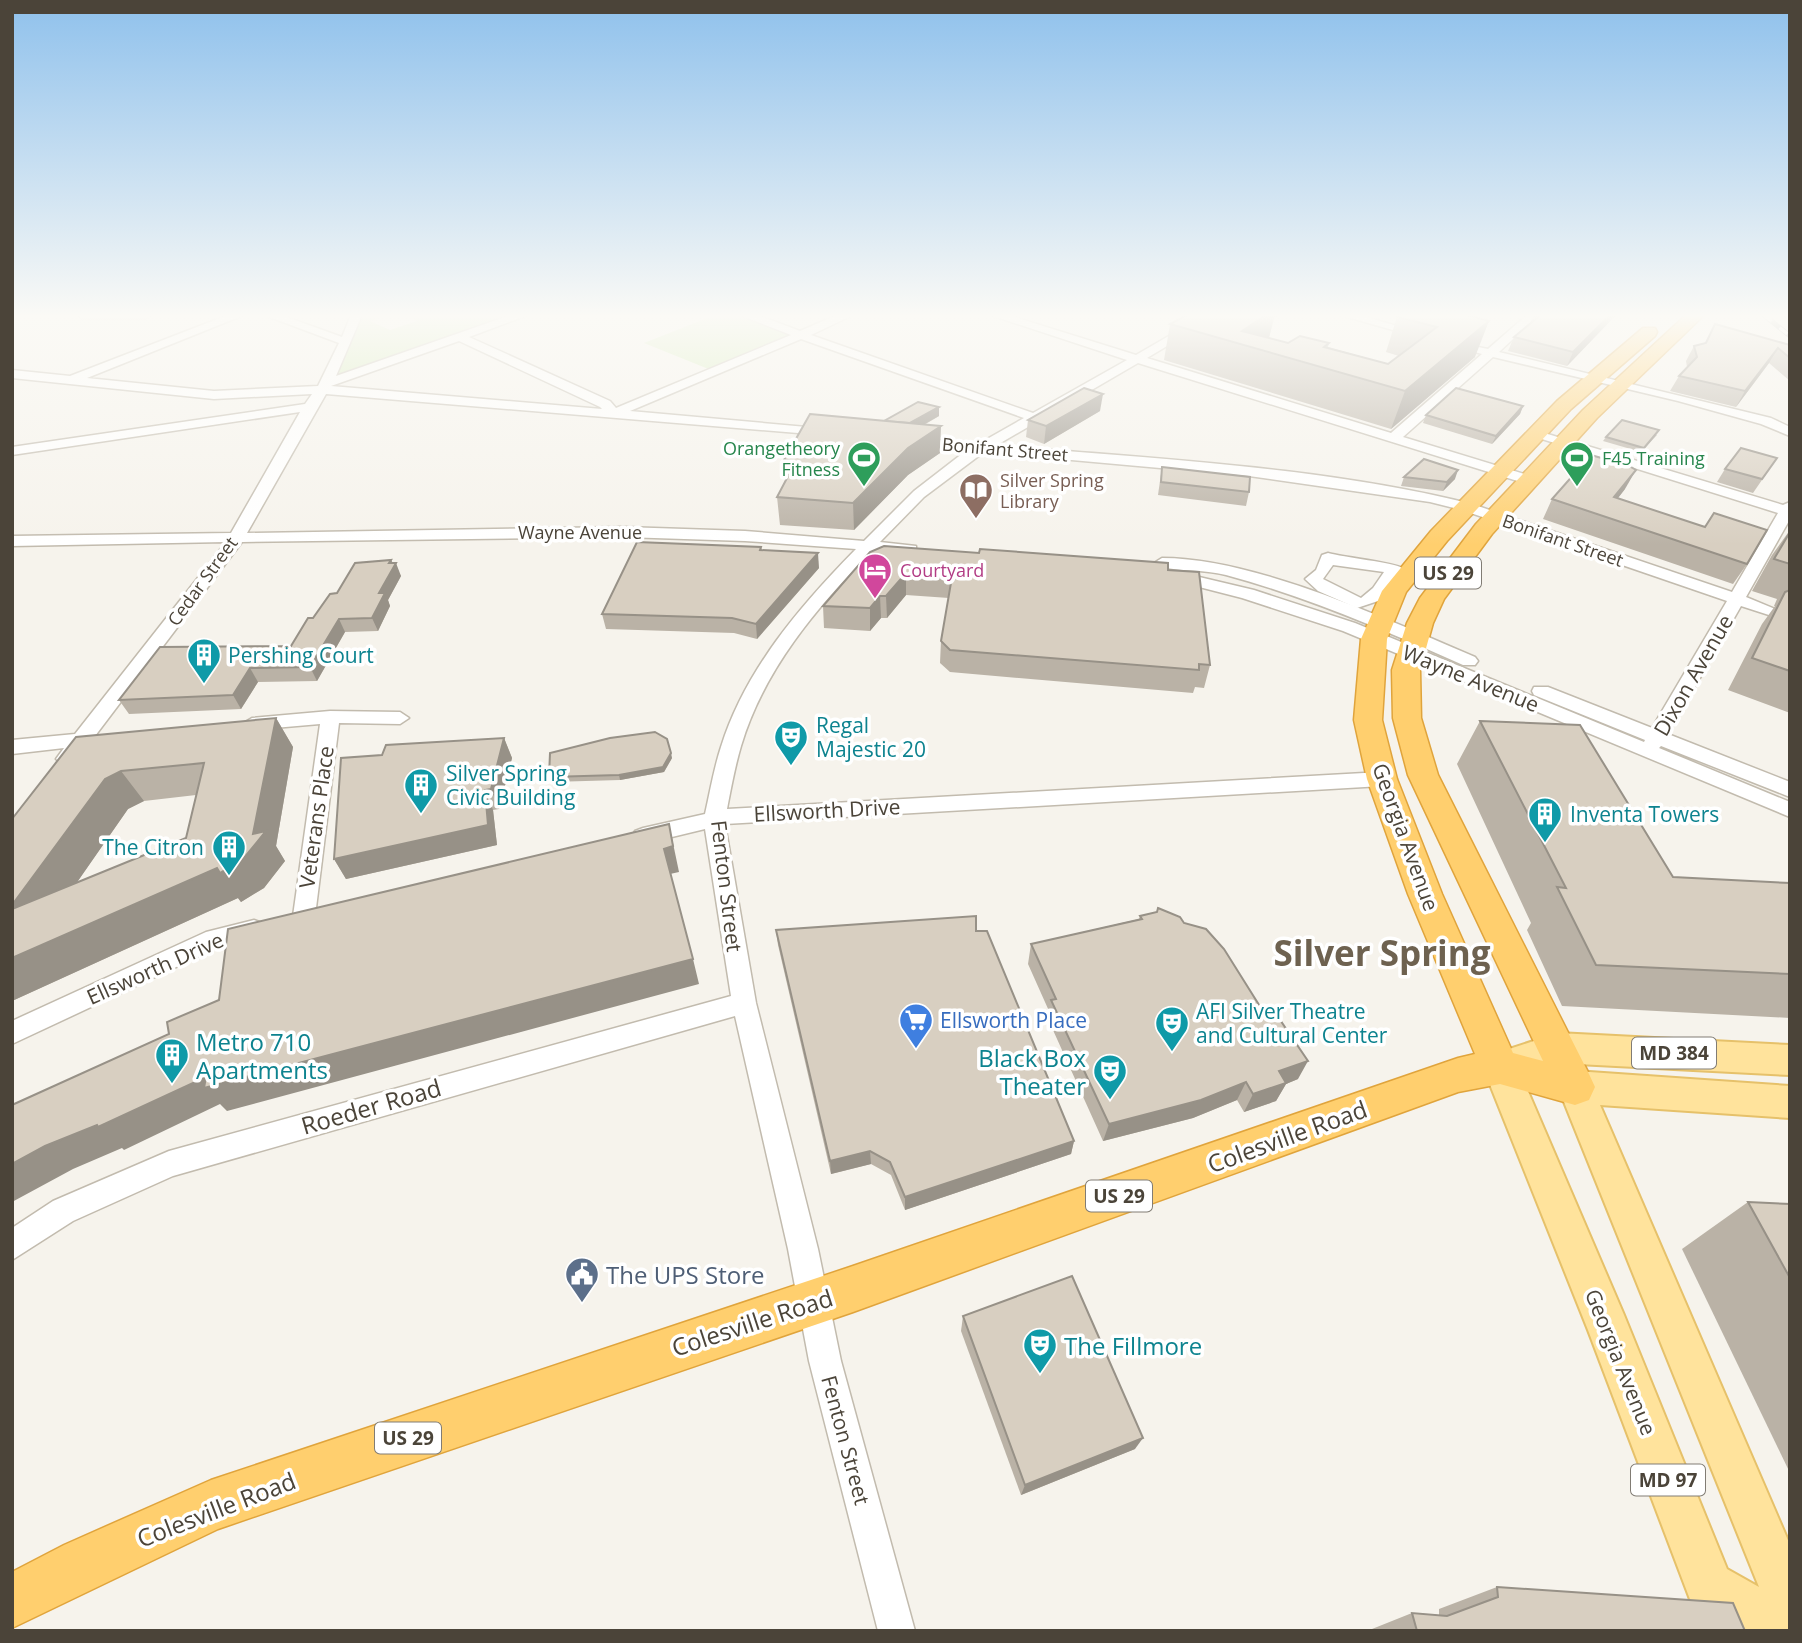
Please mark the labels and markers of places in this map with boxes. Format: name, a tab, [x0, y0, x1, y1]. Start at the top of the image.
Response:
place label: Orangetheory Fitness	[723, 436, 841, 481]
sports icon: Orangetheory Fitness	[845, 439, 883, 488]
sports icon: F45 Training	[1558, 439, 1596, 488]
place label: F45 Training	[1602, 446, 1705, 470]
place label: Silver Spring Library	[1000, 468, 1104, 513]
library icon: Silver Spring Library	[957, 471, 995, 520]
hotel icon: Courtyard	[856, 551, 894, 600]
place label: Courtyard	[900, 558, 984, 582]
building icon: Pershing Court	[185, 636, 223, 685]
place label: Pershing Court	[228, 641, 374, 669]
place label: Regal Majestic 20	[816, 711, 926, 763]
theatre icon: Regal Majestic 20	[772, 718, 810, 767]
place label: Silver Spring Civic Building	[446, 759, 575, 811]
building icon: Silver Spring Civic Building	[402, 766, 440, 815]
building icon: Inventa Towers	[1526, 795, 1564, 844]
place label: Inventa Towers	[1570, 800, 1719, 828]
building icon: The Citron	[210, 828, 248, 877]
place label: The Citron	[102, 833, 204, 861]
place label: AFI Silver Theatre and Cultural Center	[1196, 997, 1388, 1049]
supermarket icon: Ellsworth Place	[897, 1001, 935, 1050]
theatre icon: AFI Silver Theatre and Cultural Center	[1153, 1004, 1191, 1053]
place label: Ellsworth Place	[940, 1006, 1087, 1034]
place label: Metro 710 Apartments	[196, 1025, 328, 1086]
building icon: Metro 710 Apartments	[153, 1036, 191, 1085]
place label: Black Box Theater	[978, 1041, 1086, 1102]
theatre icon: Black Box Theater	[1091, 1052, 1129, 1101]
public building icon: The UPS Store	[563, 1255, 601, 1304]
place label: The UPS Store	[606, 1258, 764, 1291]
theatre icon: The Fillmore	[1021, 1326, 1059, 1375]
place label: The Fillmore	[1064, 1329, 1202, 1362]

